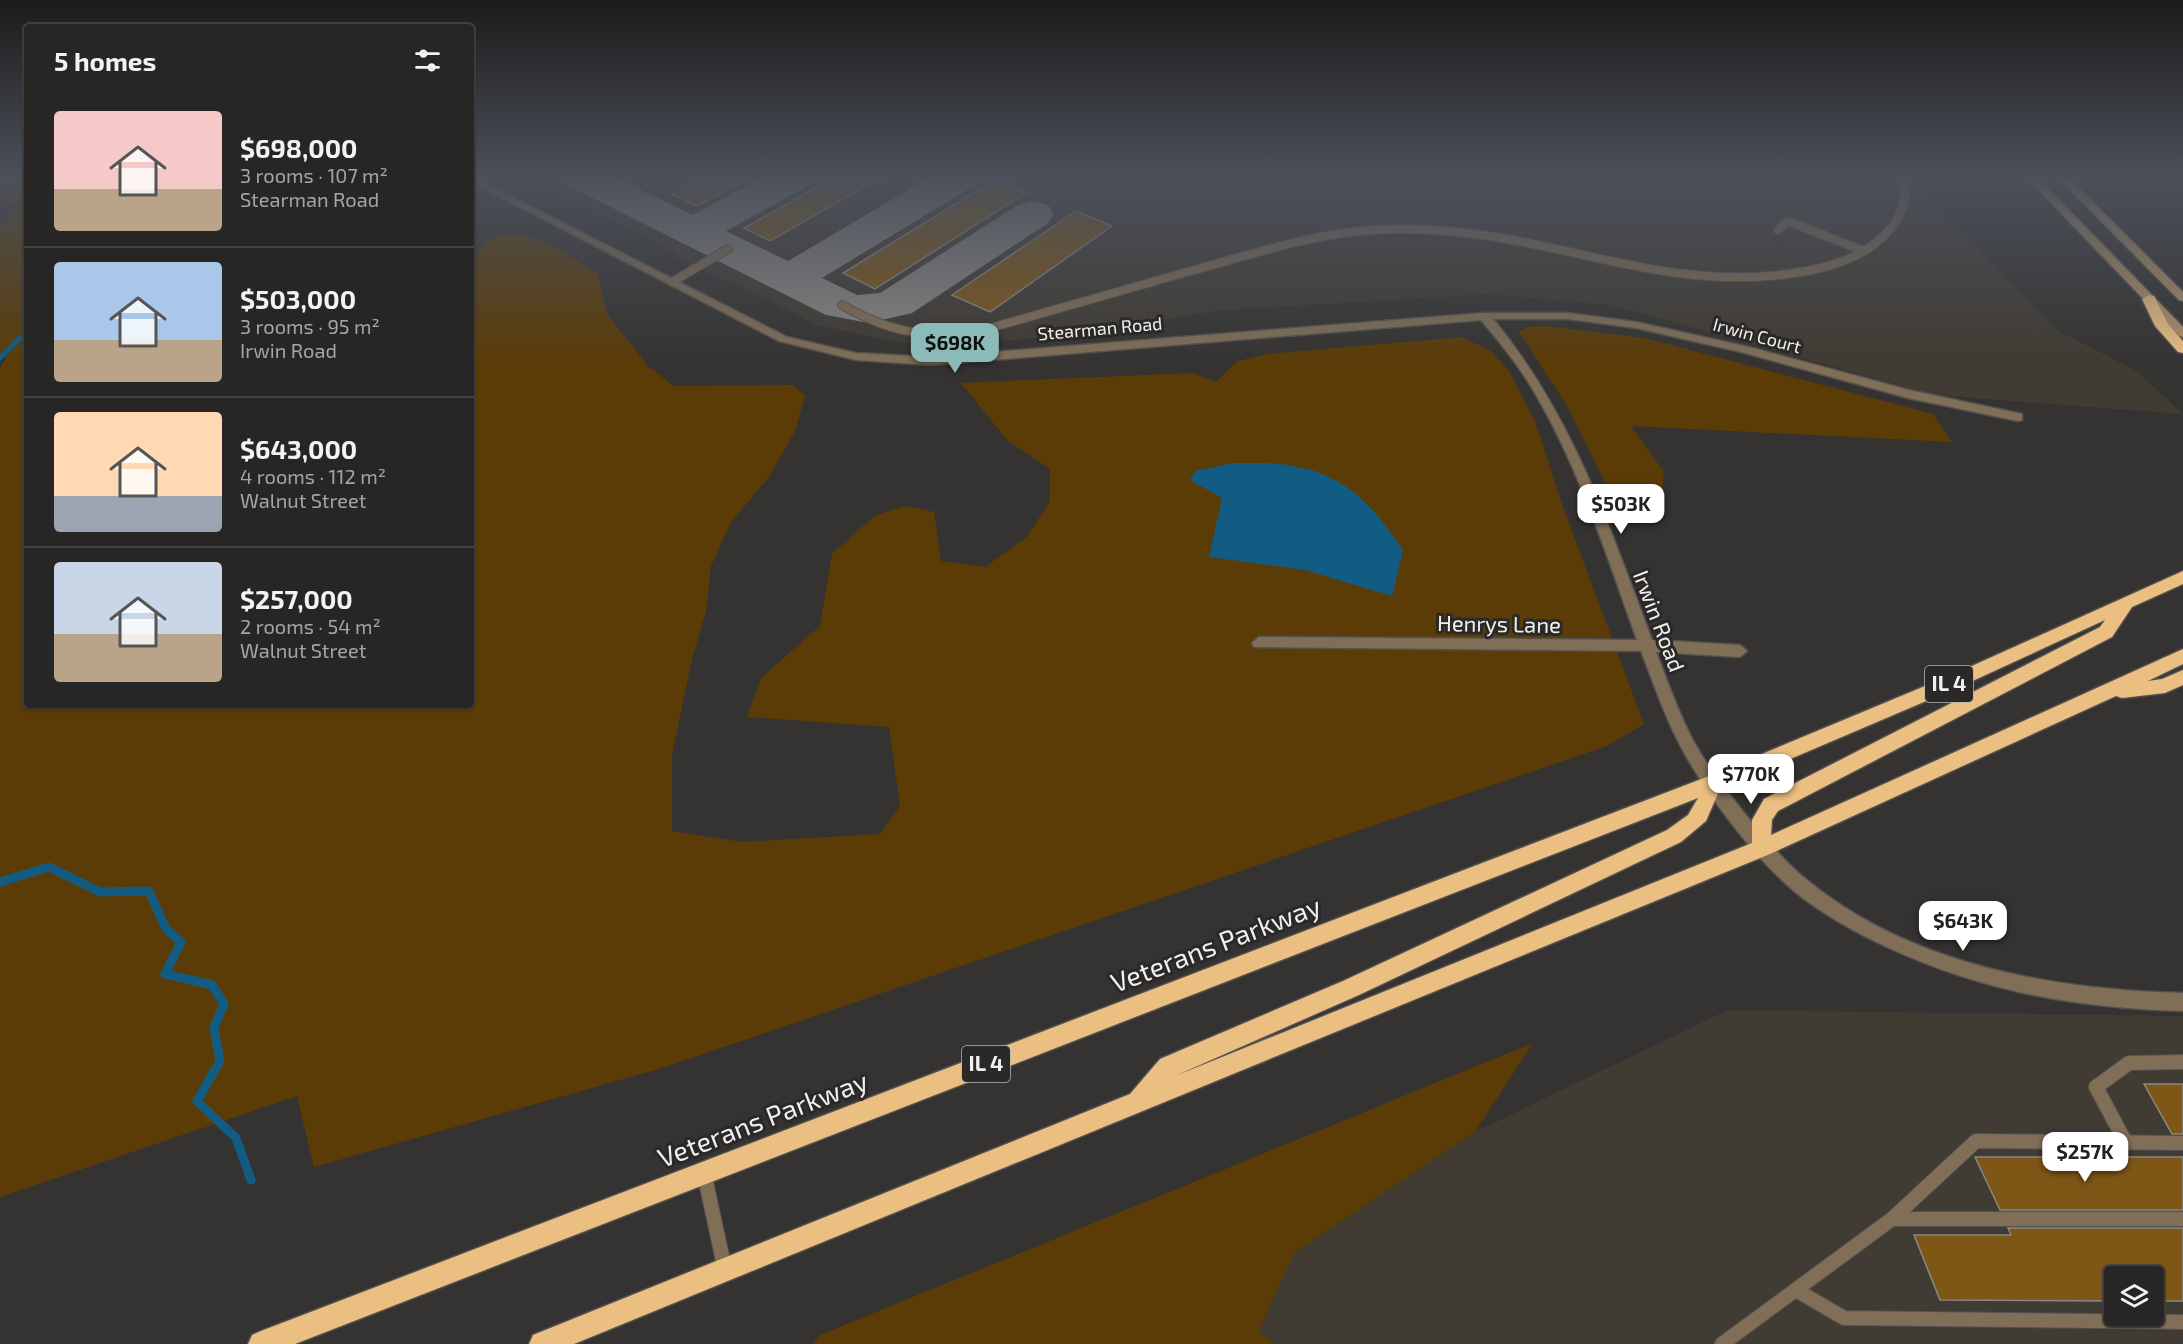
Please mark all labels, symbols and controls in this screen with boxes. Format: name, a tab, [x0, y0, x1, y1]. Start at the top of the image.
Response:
icon: filters	[411, 44, 444, 77]
text: 5 homes	[54, 45, 156, 76]
text: $698,000	[240, 132, 357, 163]
icon: home	[102, 135, 174, 207]
text: 3 rooms · 107 m²	[240, 163, 388, 187]
text: Stearman Road	[240, 187, 379, 211]
text: $503,000	[240, 283, 356, 314]
icon: home	[102, 286, 174, 358]
street label: Stearman Road	[1037, 312, 1163, 344]
street label: Irwin Court	[1711, 313, 1804, 357]
text: 3 rooms · 95 m²	[240, 314, 380, 338]
pin: $698K	[913, 323, 997, 374]
text: $698K	[925, 330, 985, 354]
text: Irwin Road	[240, 338, 337, 362]
text: $643,000	[240, 433, 357, 464]
icon: home	[102, 436, 174, 508]
text: 4 rooms · 112 m²	[240, 464, 386, 488]
pin: $503K	[1579, 484, 1663, 535]
text: Walnut Street	[240, 488, 366, 512]
text: $503K	[1591, 491, 1651, 515]
street label: Irwin Road	[1629, 566, 1691, 675]
text: $257,000	[240, 583, 353, 614]
icon: home	[102, 586, 174, 658]
street label: Henrys Lane	[1437, 609, 1561, 637]
text: 2 rooms · 54 m²	[240, 614, 381, 638]
text: Walnut Street	[240, 638, 366, 662]
road number: IL 4	[1925, 666, 1973, 702]
pin: $770K	[1709, 754, 1793, 805]
text: $770K	[1722, 761, 1780, 785]
street label: Veterans Parkway	[1106, 888, 1325, 999]
pin: $643K	[1921, 901, 2005, 952]
text: $643K	[1933, 908, 1993, 932]
road number: IL 4	[962, 1046, 1010, 1082]
street label: Veterans Parkway	[653, 1063, 872, 1174]
pin: $257K	[2043, 1132, 2127, 1183]
text: $257K	[2056, 1139, 2114, 1163]
map controls	[2104, 1266, 2164, 1326]
button: layers	[2104, 1266, 2164, 1326]

